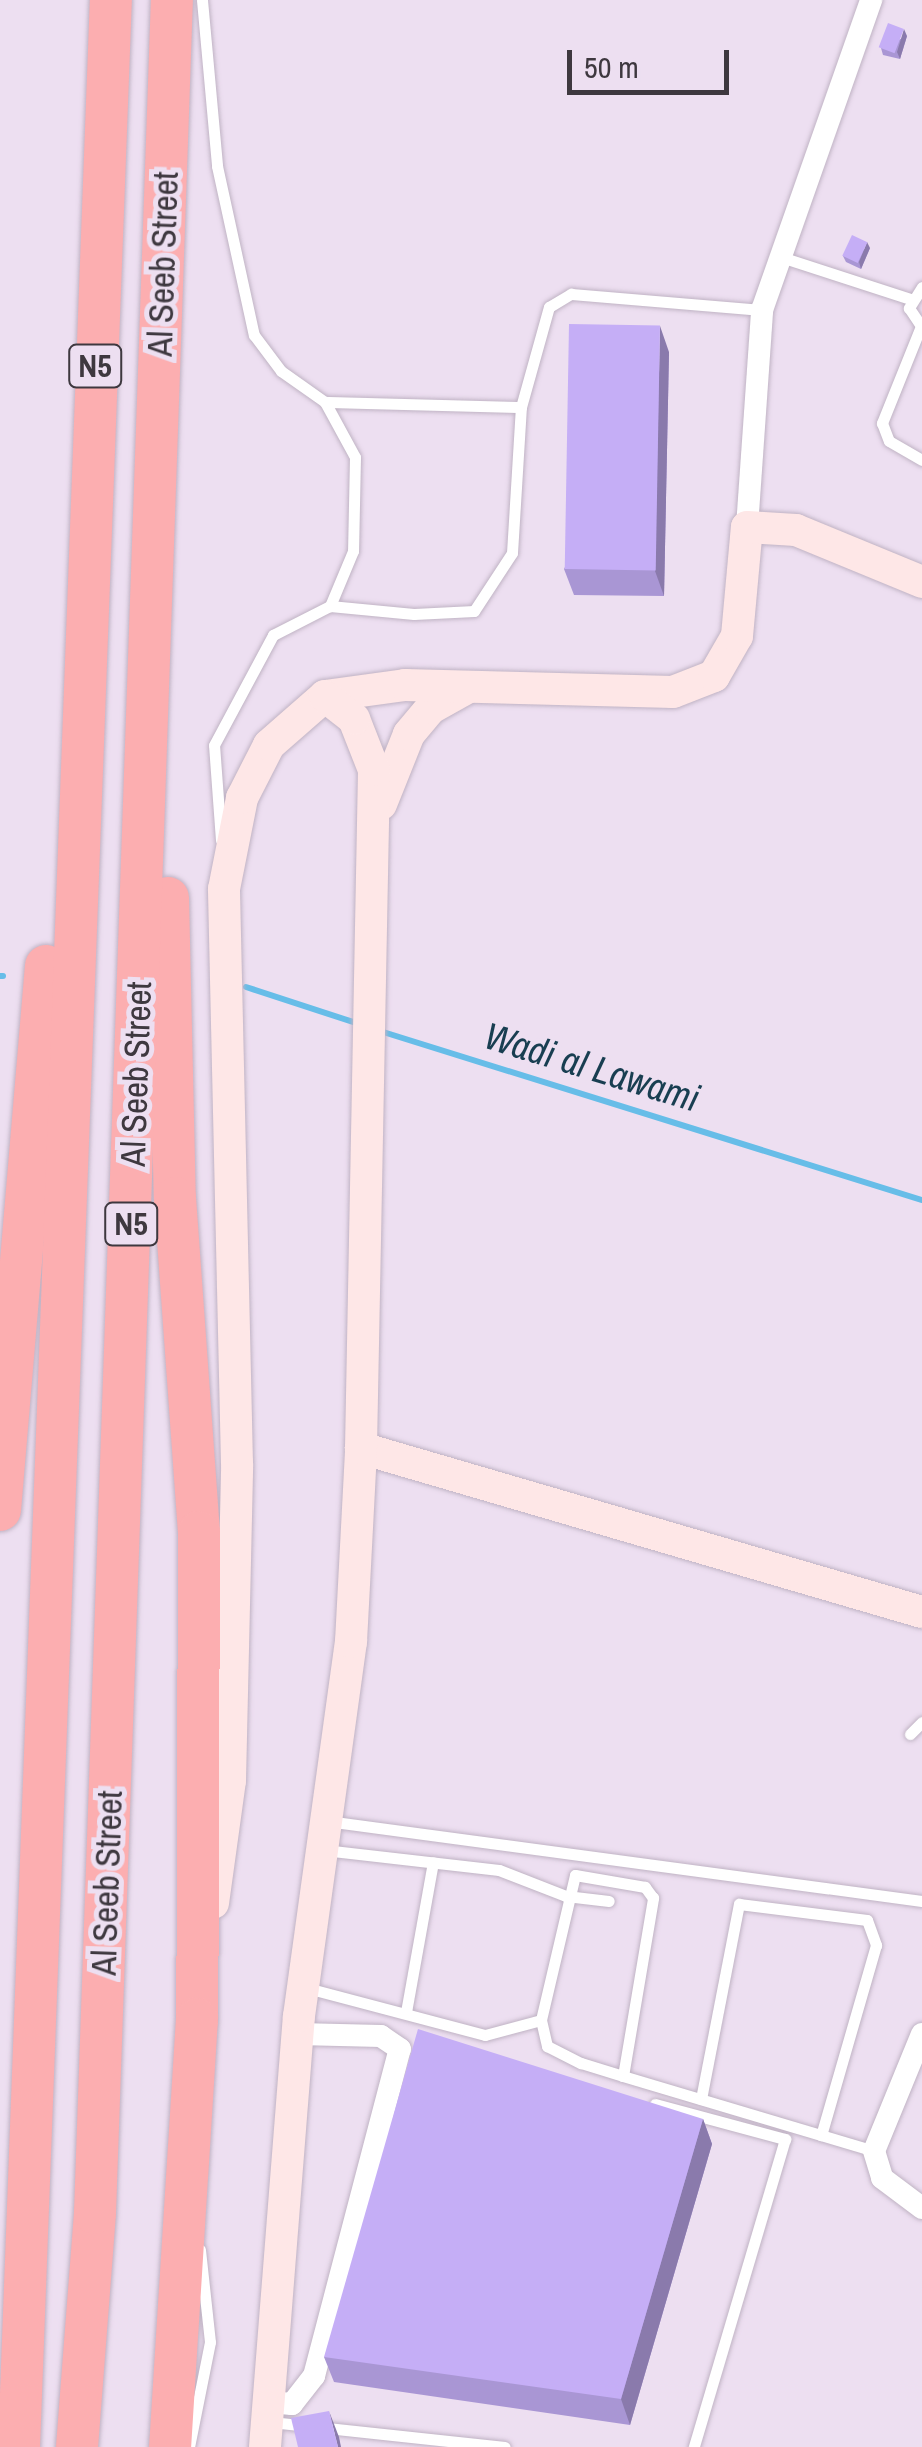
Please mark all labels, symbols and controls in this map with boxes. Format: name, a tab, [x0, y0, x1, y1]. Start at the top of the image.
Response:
scale bar	[572, 30, 734, 92]
text: 50 m	[584, 47, 639, 87]
street label: Al Seeb Street	[139, 171, 187, 357]
road number: N5	[68, 339, 122, 393]
street label: Al Seeb Street	[112, 981, 160, 1167]
water label: Wadi al Lawami	[479, 1013, 705, 1121]
road number: N5	[104, 1197, 158, 1251]
street label: Al Seeb Street	[83, 1790, 131, 1976]

